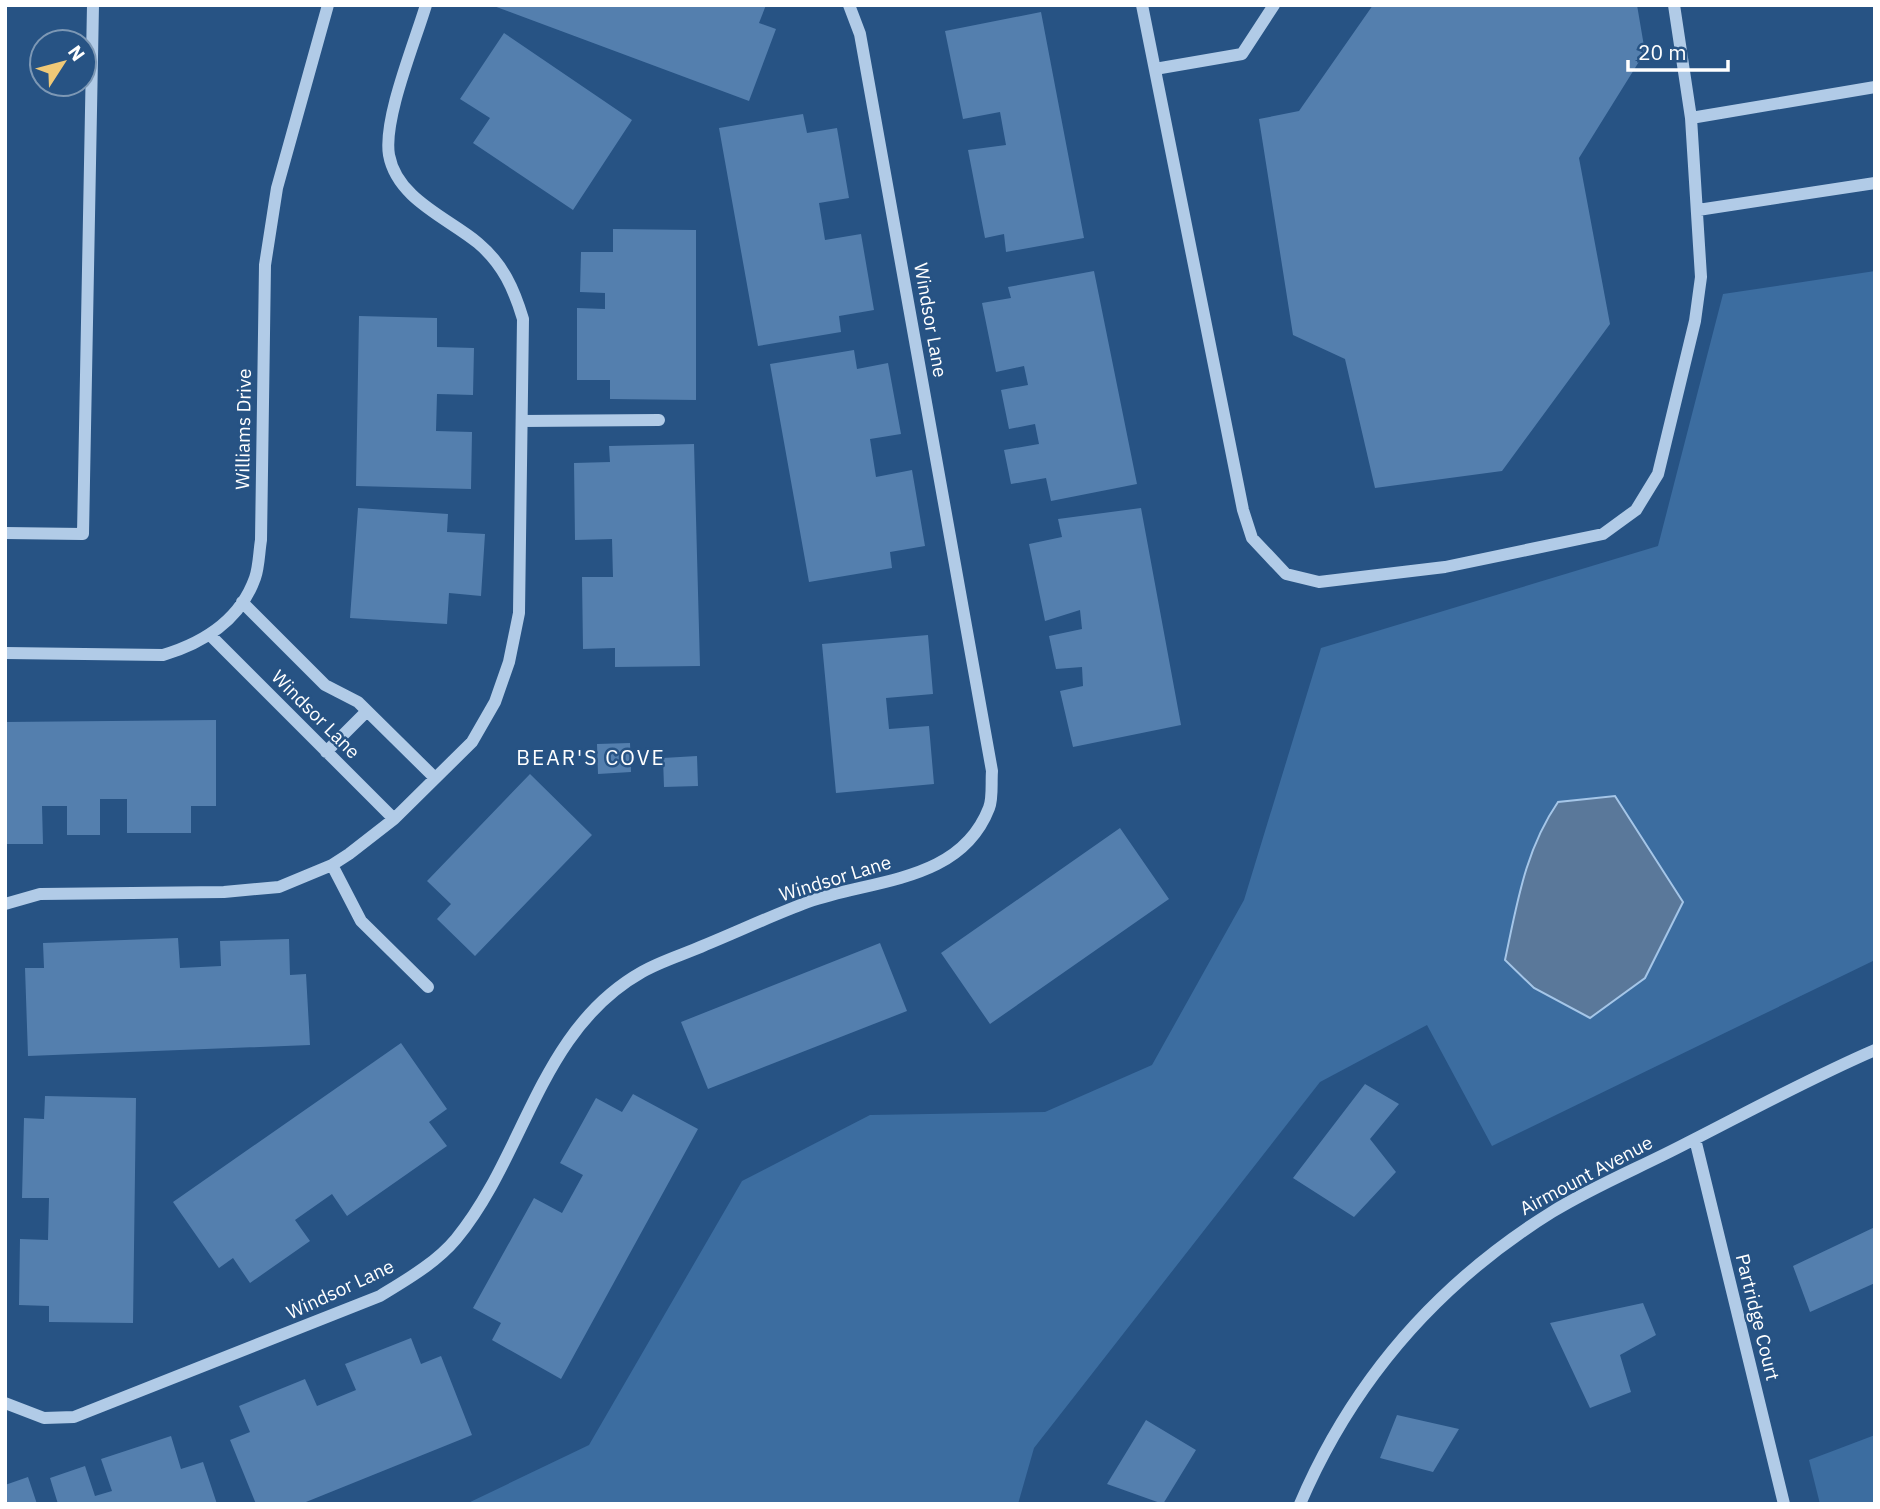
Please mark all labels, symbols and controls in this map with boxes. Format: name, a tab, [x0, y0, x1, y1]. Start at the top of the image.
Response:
north arrow	[28, 28, 98, 98]
scale bar	[1628, 28, 1728, 72]
text: 20 m	[1638, 38, 1687, 66]
text: N	[63, 40, 91, 66]
street label: Windsor Lane	[909, 261, 953, 379]
street label: Williams Drive	[230, 368, 256, 490]
street label: Windsor Lane	[267, 665, 365, 763]
district label: BEAR'S COVE	[516, 743, 666, 771]
street label: Windsor Lane	[776, 850, 894, 906]
street label: Airmount Avenue	[1515, 1130, 1657, 1220]
street label: Partridge Court	[1731, 1251, 1785, 1383]
street label: Windsor Lane	[282, 1254, 398, 1324]

